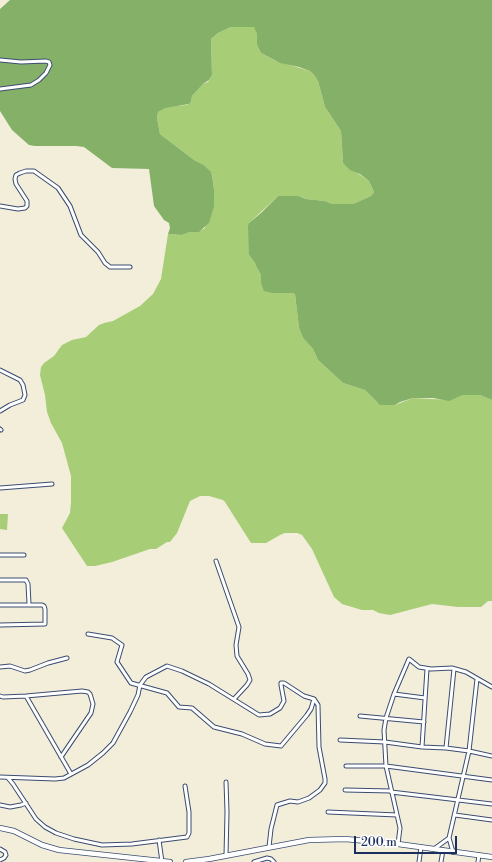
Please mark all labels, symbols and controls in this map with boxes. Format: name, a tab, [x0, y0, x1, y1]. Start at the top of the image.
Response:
scale bar	[356, 828, 459, 854]
text: 200 m	[361, 835, 397, 850]

